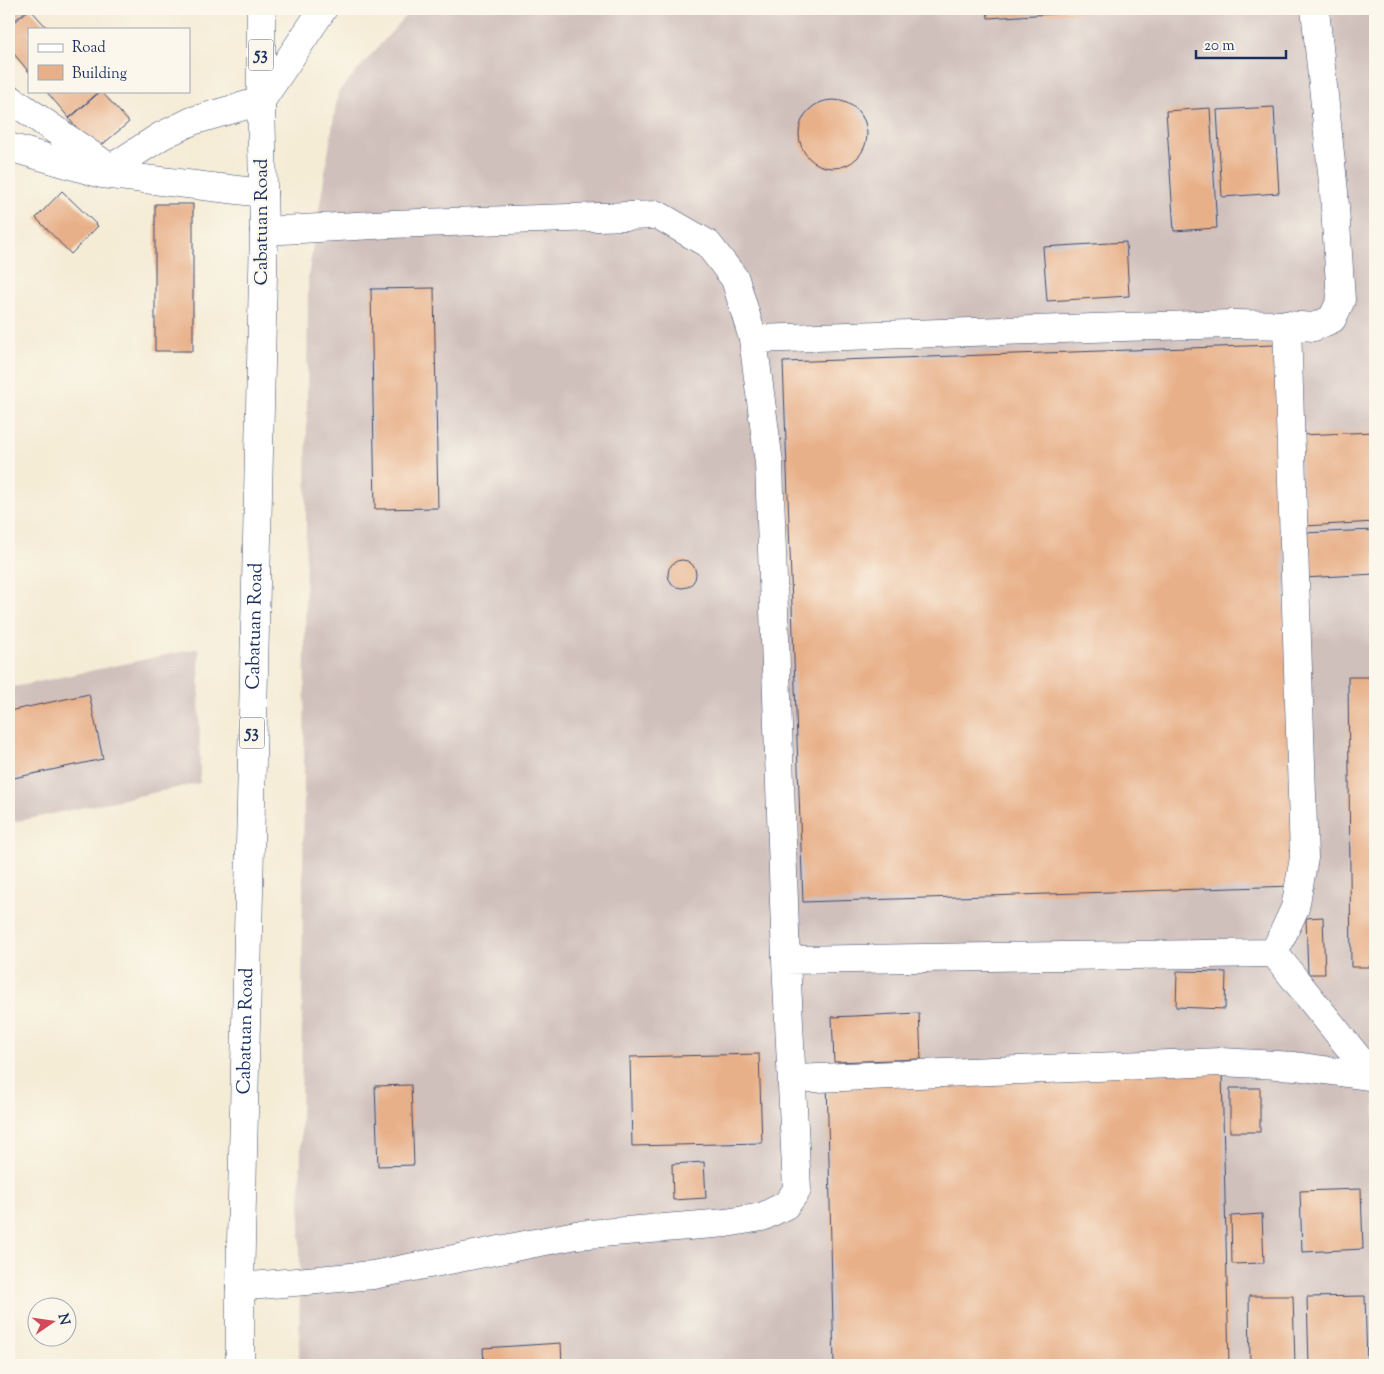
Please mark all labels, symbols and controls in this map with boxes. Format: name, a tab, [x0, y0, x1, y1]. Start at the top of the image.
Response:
legend	[28, 28, 190, 92]
scale bar	[1196, 28, 1286, 60]
text: 20 m	[1204, 36, 1235, 57]
text: Road	[72, 38, 106, 59]
road number: 53	[248, 40, 274, 70]
text: Building	[72, 64, 127, 85]
street label: Cabatuan Road	[249, 158, 276, 285]
street label: Cabatuan Road	[240, 562, 270, 690]
road number: 53	[240, 718, 264, 748]
street label: Cabatuan Road	[231, 967, 261, 1095]
north arrow	[28, 1296, 78, 1346]
text: N	[52, 1312, 74, 1327]

